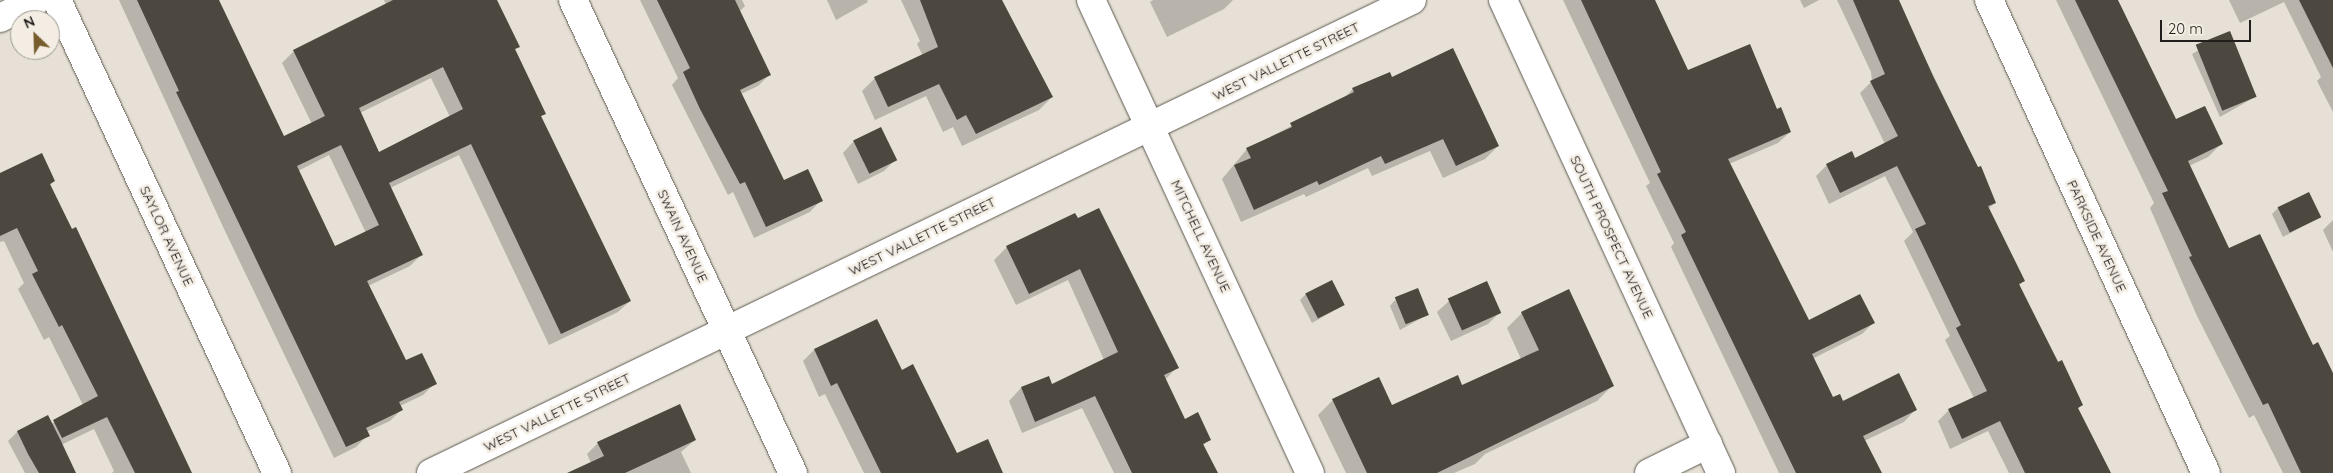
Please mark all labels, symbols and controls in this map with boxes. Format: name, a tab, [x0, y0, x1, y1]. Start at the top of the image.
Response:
north arrow	[10, 10, 60, 60]
scale bar	[2163, 10, 2254, 42]
text: N	[21, 12, 38, 33]
street label: WEST VALLETTE STREET	[1210, 18, 1362, 104]
text: 20 m	[2168, 19, 2203, 38]
street label: SOUTH PROSPECT AVENUE	[1567, 153, 1657, 321]
street label: MITCHELL AVENUE	[1168, 177, 1234, 295]
street label: PARKSIDE AVENUE	[2064, 177, 2130, 295]
street label: SAYLOR AVENUE	[136, 183, 198, 289]
street label: SWAIN AVENUE	[654, 187, 712, 285]
street label: WEST VALLETTE STREET	[846, 193, 998, 279]
street label: WEST VALLETTE STREET	[481, 369, 633, 455]

